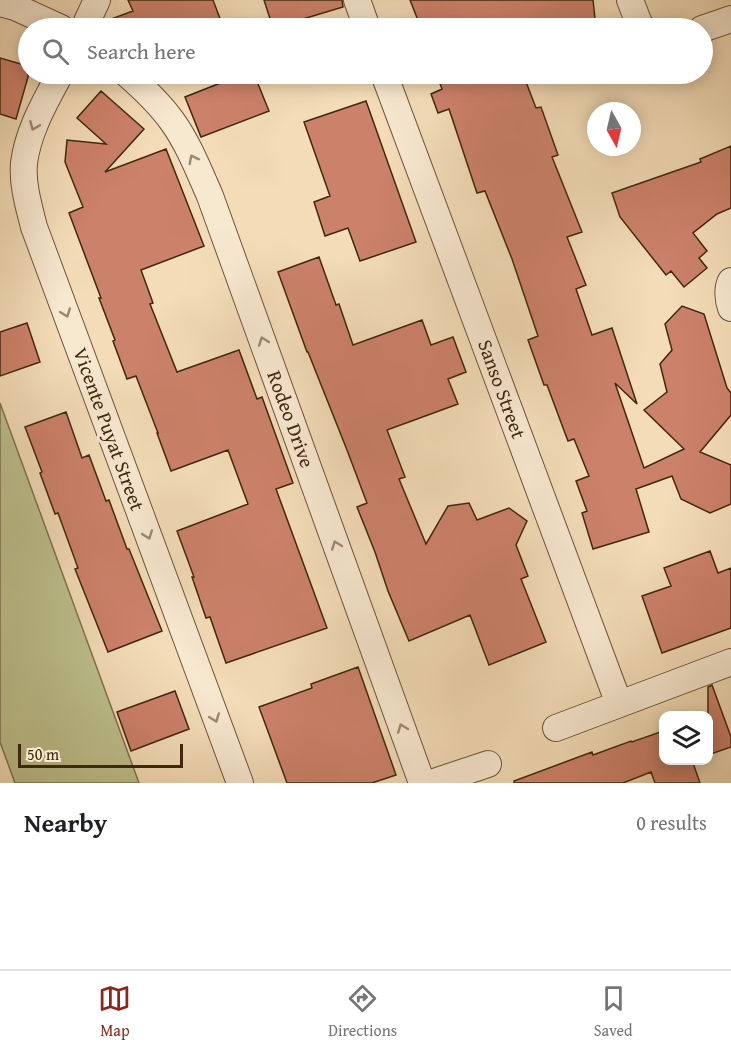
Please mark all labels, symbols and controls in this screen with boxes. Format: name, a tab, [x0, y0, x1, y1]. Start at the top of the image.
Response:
search box	[18, 18, 713, 84]
icon: search	[39, 35, 72, 68]
text: Search here	[87, 35, 196, 67]
north arrow	[587, 102, 641, 156]
one-way arrow	[29, 120, 41, 131]
one-way arrow	[189, 155, 201, 166]
one-way arrow	[58, 307, 71, 318]
street label: Sanso Street	[471, 335, 534, 442]
one-way arrow	[257, 337, 270, 347]
street label: Vicente Puyat Street	[66, 343, 152, 515]
street label: Rodeo Drive	[261, 366, 322, 471]
one-way arrow	[141, 529, 153, 540]
one-way arrow	[331, 540, 344, 550]
map controls	[659, 711, 713, 765]
button: layers	[659, 711, 713, 765]
one-way arrow	[208, 712, 221, 723]
one-way arrow	[397, 723, 410, 734]
scale bar	[18, 741, 183, 768]
text: 50 m	[27, 742, 59, 766]
text: Nearby	[24, 803, 107, 842]
text: 0 results	[636, 808, 707, 837]
tab: Map	[98, 982, 131, 1042]
tab: Directions	[328, 982, 397, 1042]
tab: Saved	[594, 982, 633, 1042]

